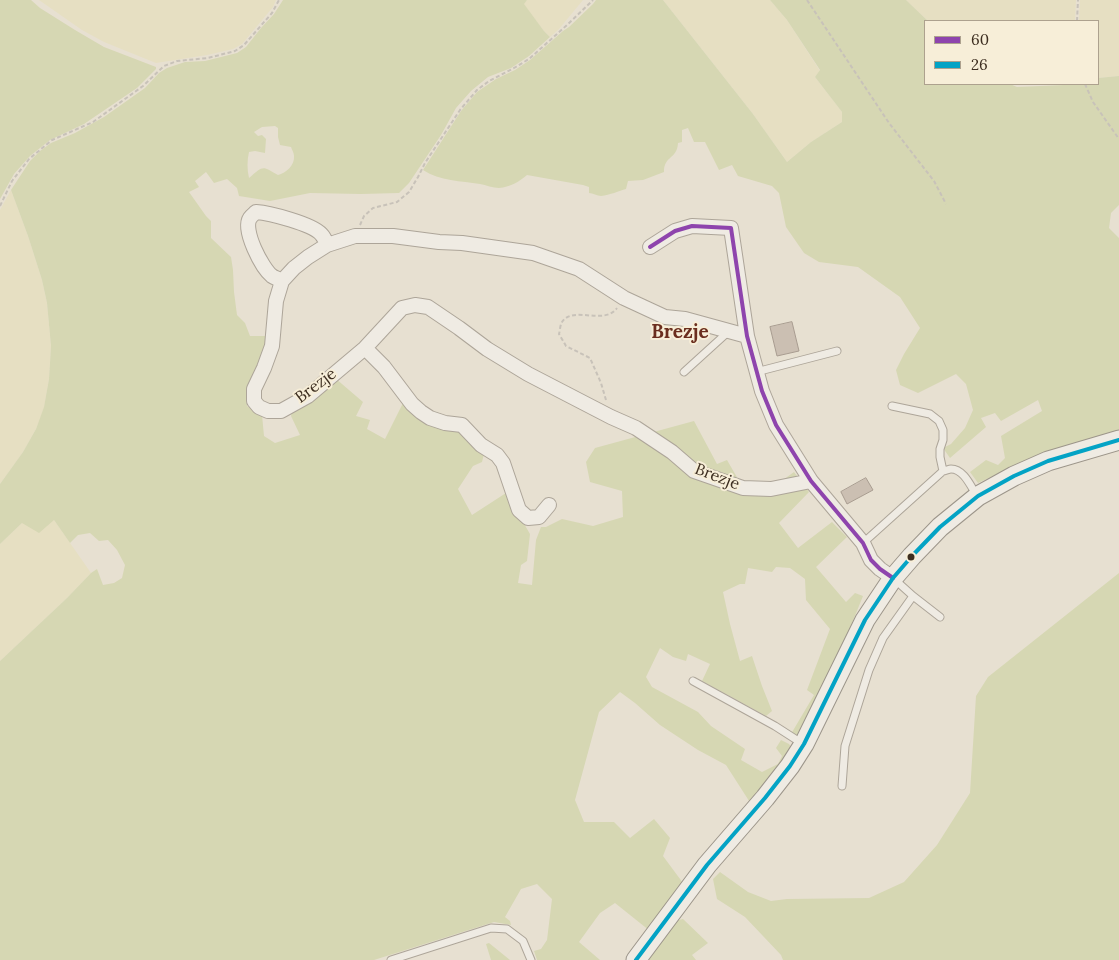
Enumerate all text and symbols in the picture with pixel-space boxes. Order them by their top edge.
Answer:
legend [924,20,1099,85]
text: 60 [971,30,989,49]
text: 26 [971,55,988,74]
district label: Brezje [651,322,709,344]
street label: Brezje [292,364,340,408]
street label: Brezje [692,460,742,494]
unlabelled marker [906,552,916,562]

